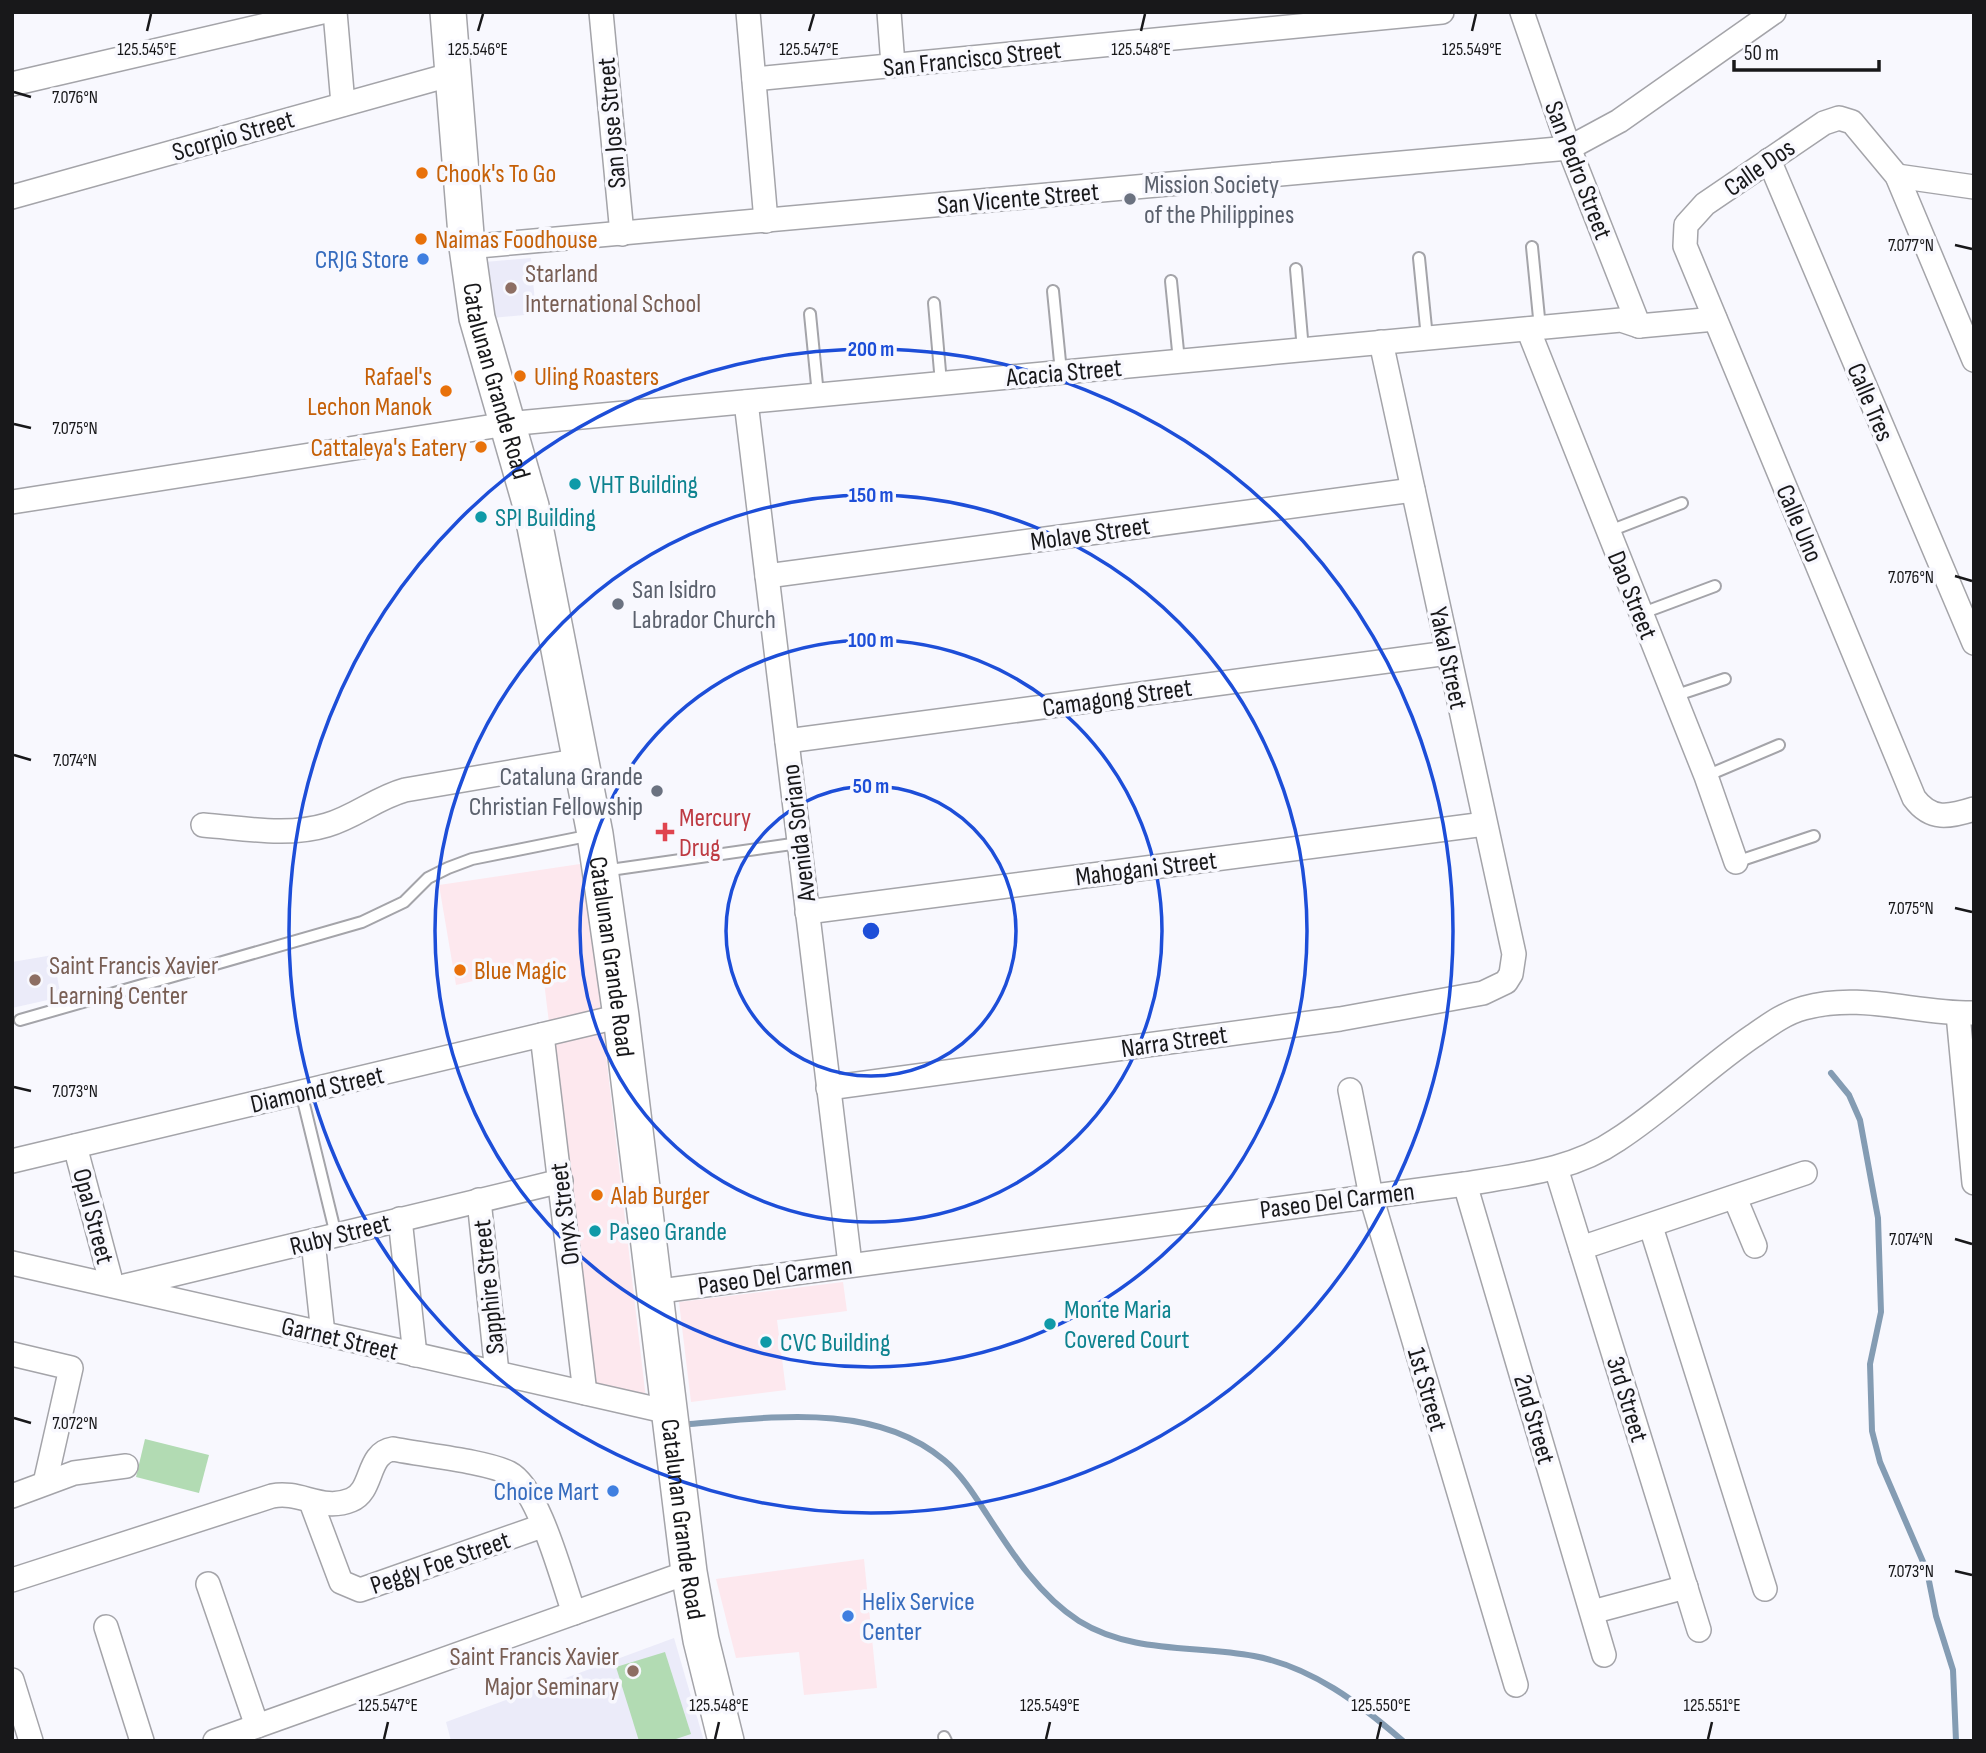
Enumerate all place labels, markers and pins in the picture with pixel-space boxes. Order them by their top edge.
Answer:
place label: Chook's To Go [436,159,556,190]
marker: Chook's To Go [414,165,430,181]
place label: Mission Society of the Philippines [1144,170,1294,231]
marker: Mission Society of the Philippines [1122,191,1138,207]
place label: Naimas Foodhouse [435,225,598,256]
marker: Naimas Foodhouse [413,231,429,247]
place label: CRJG Store [315,245,409,276]
marker: CRJG Store [415,251,431,267]
place label: Starland International School [525,259,701,320]
marker: Starland International School [503,280,519,296]
place label: Rafael's Lechon Manok [307,362,432,423]
place label: Uling Roasters [534,362,659,393]
marker: Uling Roasters [512,368,528,384]
marker: Rafael's Lechon Manok [438,383,454,399]
place label: Cattaleya's Eatery [311,433,467,464]
marker: Cattaleya's Eatery [473,439,489,455]
place label: VHT Building [589,470,698,501]
marker: VHT Building [567,476,583,492]
place label: SPI Building [495,503,596,534]
marker: SPI Building [473,509,489,525]
place label: San Isidro Labrador Church [632,575,776,636]
marker: San Isidro Labrador Church [610,596,626,612]
place label: Cataluna Grande Christian Fellowship [469,762,643,823]
marker: Cataluna Grande Christian Fellowship [649,783,665,799]
place label: Mercury Drug [679,803,751,864]
marker: Mercury Drug [657,824,673,840]
centre of rings [859,919,883,943]
place label: Saint Francis Xavier Learning Center [49,951,219,1012]
place label: Blue Magic [474,956,567,987]
marker: Blue Magic [452,962,468,978]
marker: Saint Francis Xavier Learning Center [27,972,43,988]
place label: Alab Burger [610,1181,710,1212]
marker: Alab Burger [589,1187,605,1203]
place label: Paseo Grande [609,1217,727,1248]
marker: Paseo Grande [587,1223,603,1239]
place label: Monte Maria Covered Court [1064,1295,1190,1356]
marker: Monte Maria Covered Court [1042,1316,1058,1332]
place label: CVC Building [780,1328,890,1359]
marker: CVC Building [758,1334,774,1350]
place label: Choice Mart [494,1477,599,1508]
marker: Choice Mart [605,1483,621,1499]
place label: Helix Service Center [862,1587,975,1648]
marker: Helix Service Center [840,1608,856,1624]
place label: Saint Francis Xavier Major Seminary [450,1642,620,1703]
marker: Saint Francis Xavier Major Seminary [625,1663,641,1679]

